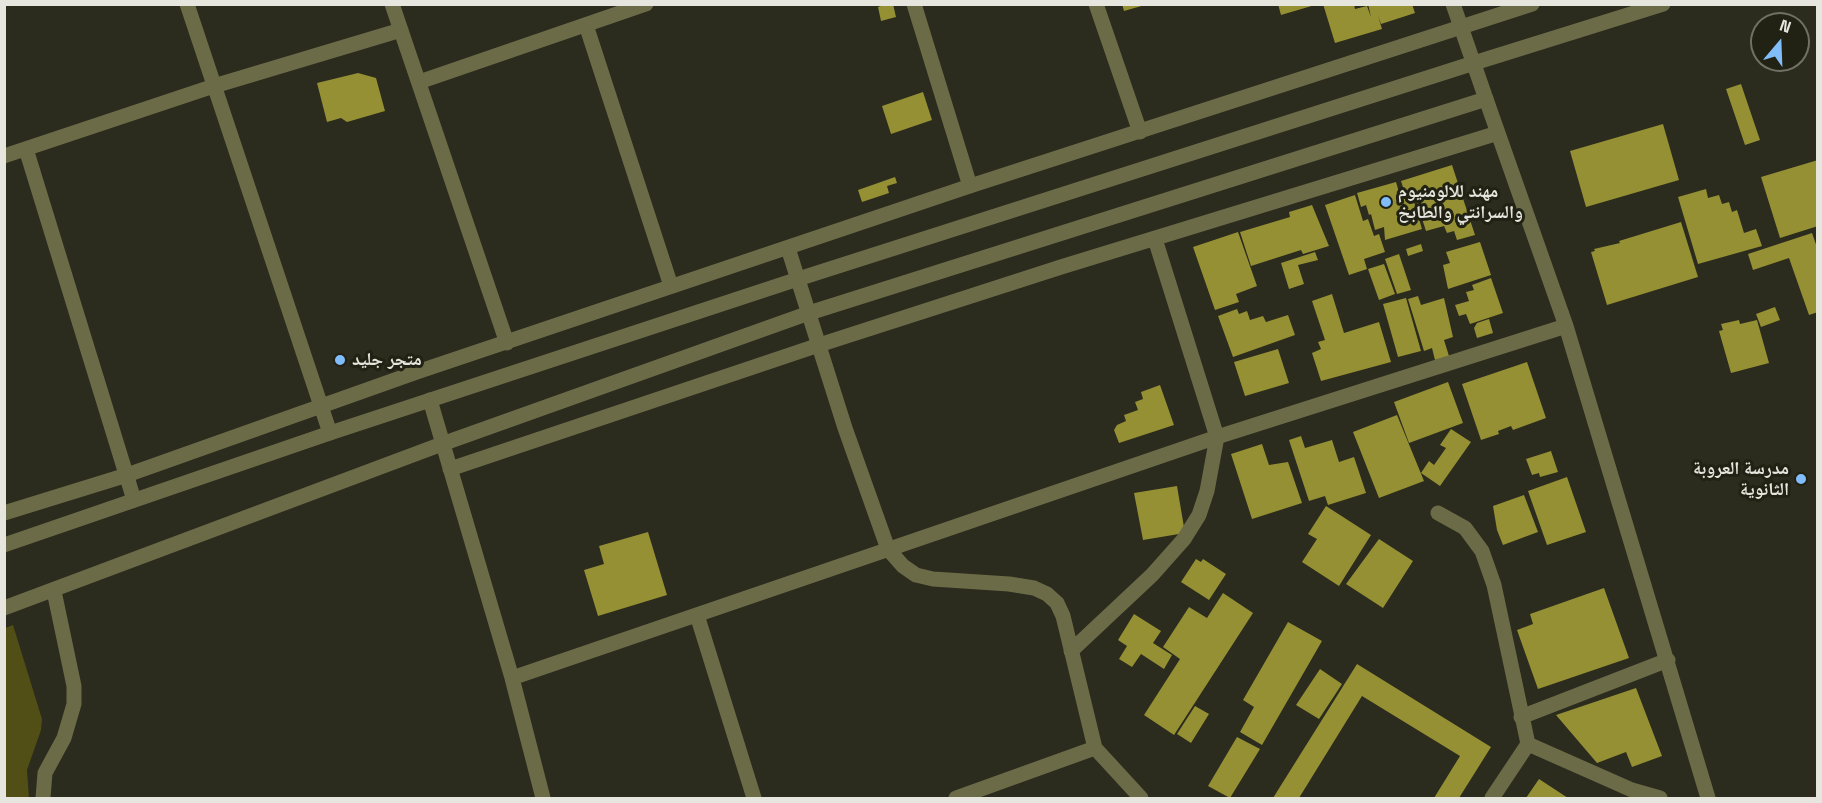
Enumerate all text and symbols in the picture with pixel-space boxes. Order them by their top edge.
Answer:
north arrow [1750,12,1810,72]
text: N [1777,15,1794,38]
place label: مهند للالومنيوم والسرانتي والطابخ [1398,181,1523,224]
marker: مهند للالومنيوم والسرانتي والطابخ [1379,195,1393,209]
place label: متجر جليد [352,349,422,371]
marker: متجر جليد [333,353,347,367]
place label: مدرسة العروبة الثانوية [1693,458,1789,500]
marker: مدرسة العروبة الثانوية [1794,472,1808,486]

